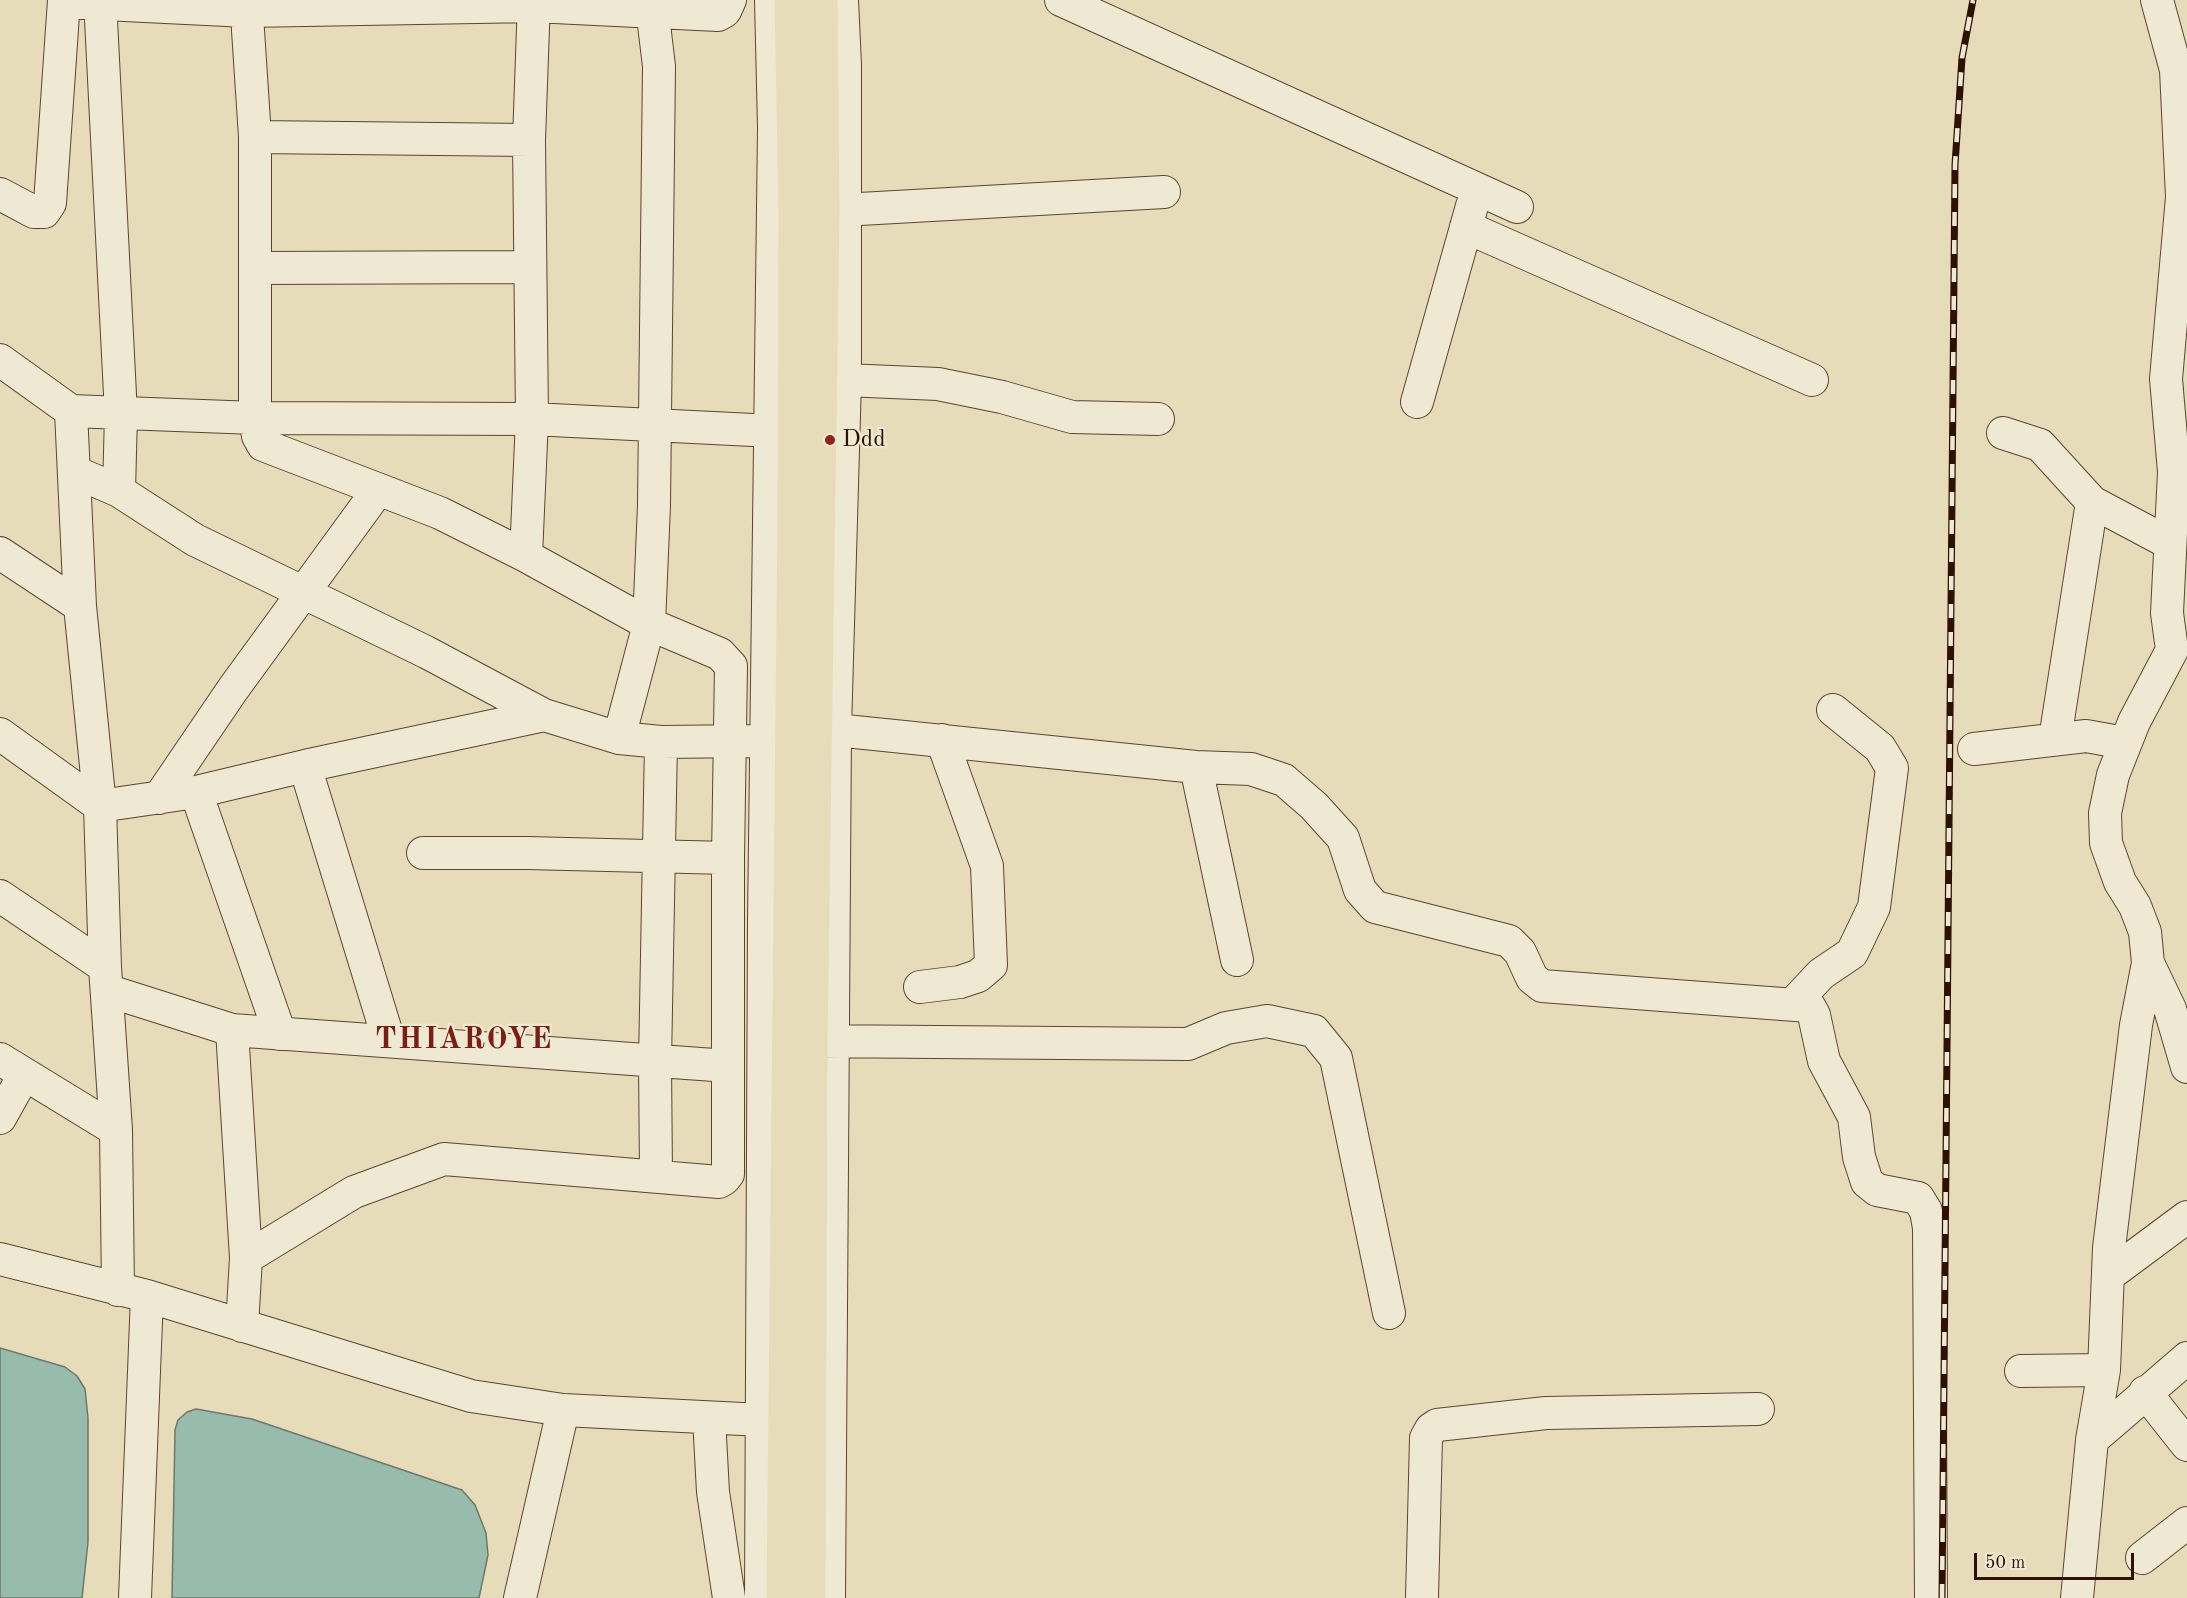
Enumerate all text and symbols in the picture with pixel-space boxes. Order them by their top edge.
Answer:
place label: Ddd [842,426,886,454]
marker: Ddd [823,433,837,447]
district label: THIAROYE [375,1022,553,1058]
scale bar [1977,1541,2138,1579]
text: 50 m [1985,1554,2025,1572]

